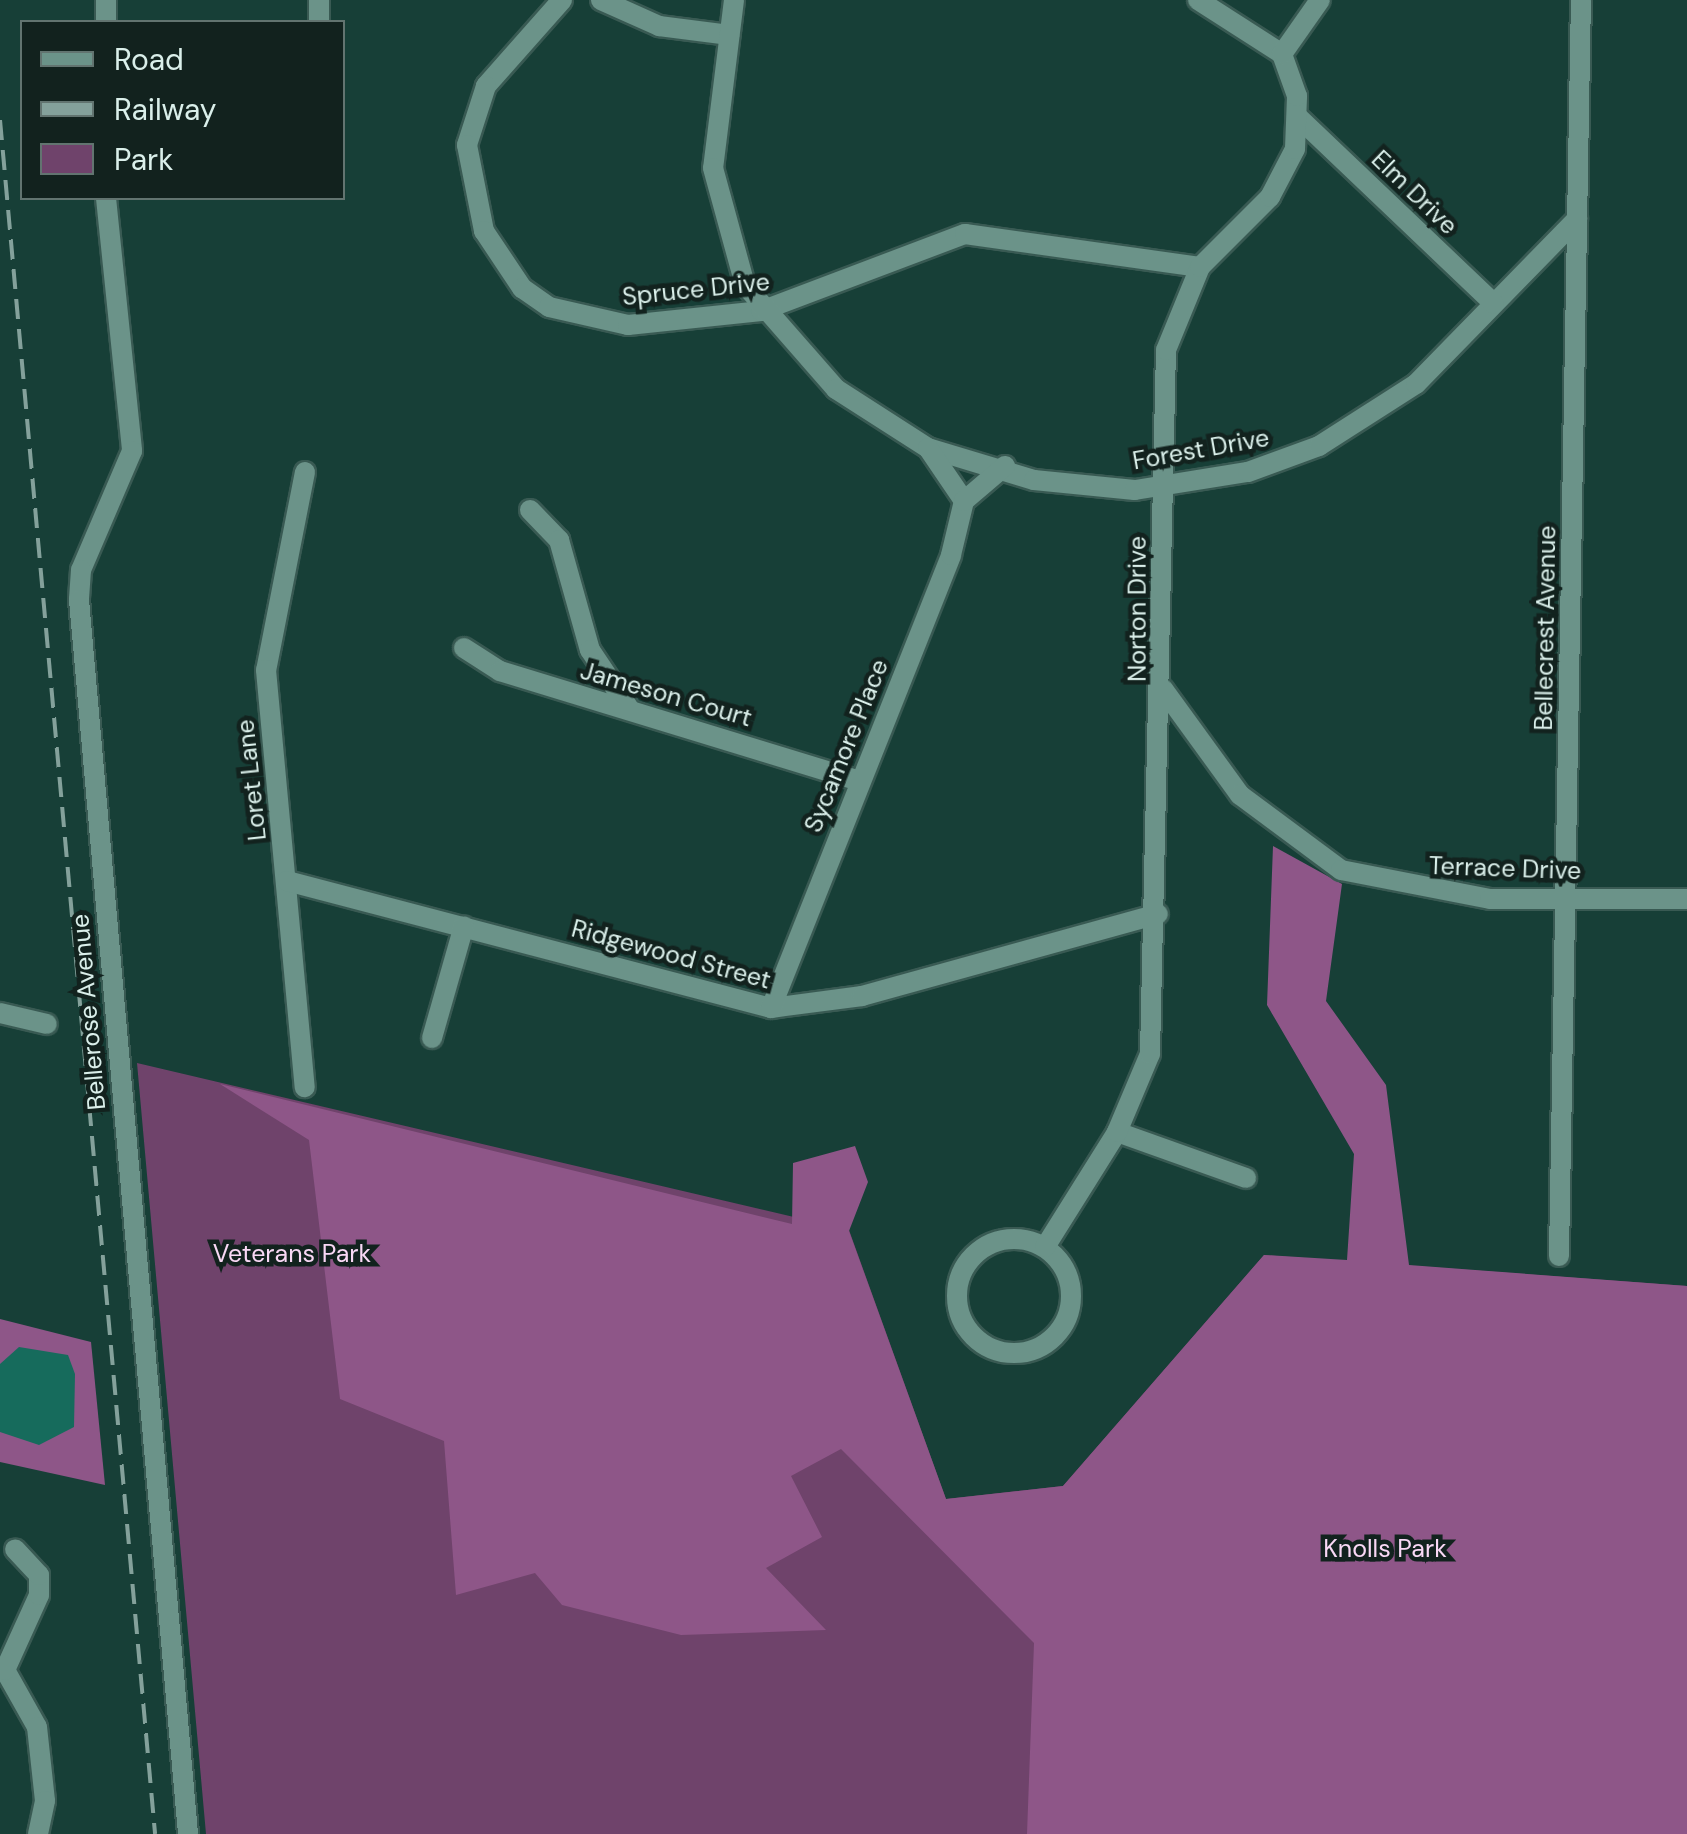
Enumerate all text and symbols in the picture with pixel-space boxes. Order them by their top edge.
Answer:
legend [20,20,345,200]
text: Road [114,40,184,79]
text: Railway [114,90,217,129]
text: Park [114,140,173,179]
street label: Elm Drive [1365,145,1463,241]
street label: Spruce Drive [621,267,771,313]
street label: Forest Drive [1130,423,1272,477]
street label: Bellecrest Avenue [1529,525,1563,731]
street label: Norton Drive [1123,536,1153,682]
street label: Sycamore Place [799,655,895,837]
street label: Jameson Court [577,656,755,734]
street label: Loret Lane [231,718,273,842]
street label: Terrace Drive [1428,851,1582,887]
street label: Bellerose Avenue [65,913,113,1111]
street label: Ridgewood Street [568,914,774,996]
park label: Veterans Park [213,1239,371,1269]
park label: Knolls Park [1323,1534,1447,1564]

